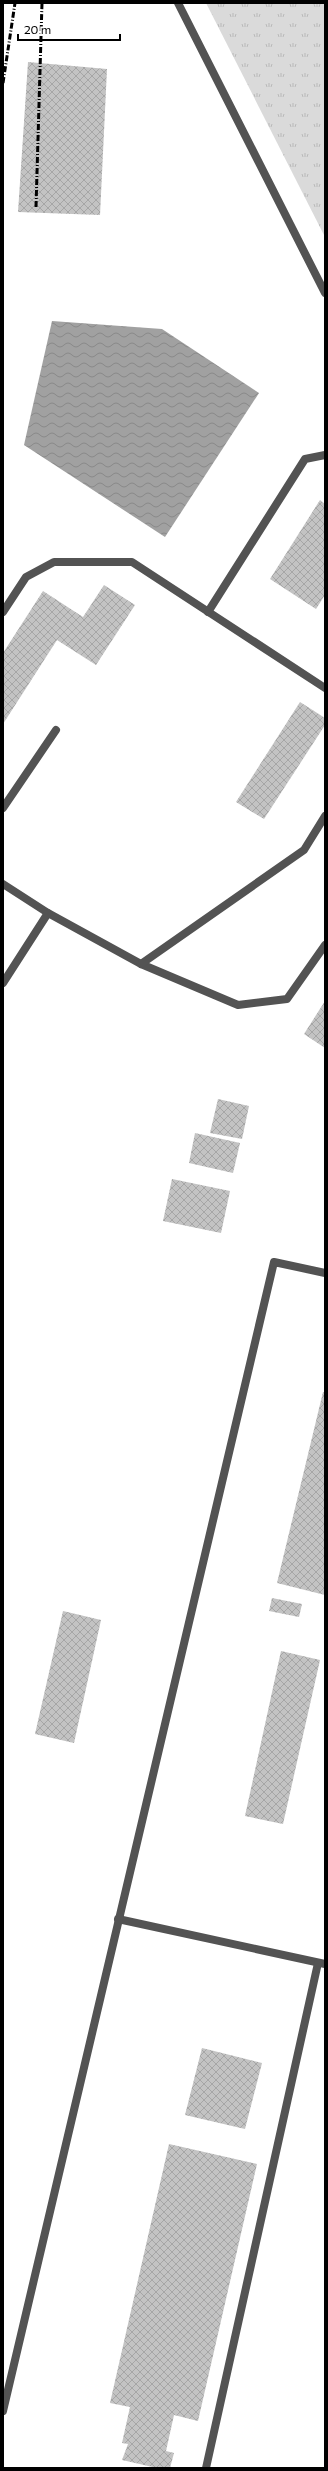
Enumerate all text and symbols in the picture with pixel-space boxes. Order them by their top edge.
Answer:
scale bar [18,16,120,42]
text: 20 m [24,22,51,36]

